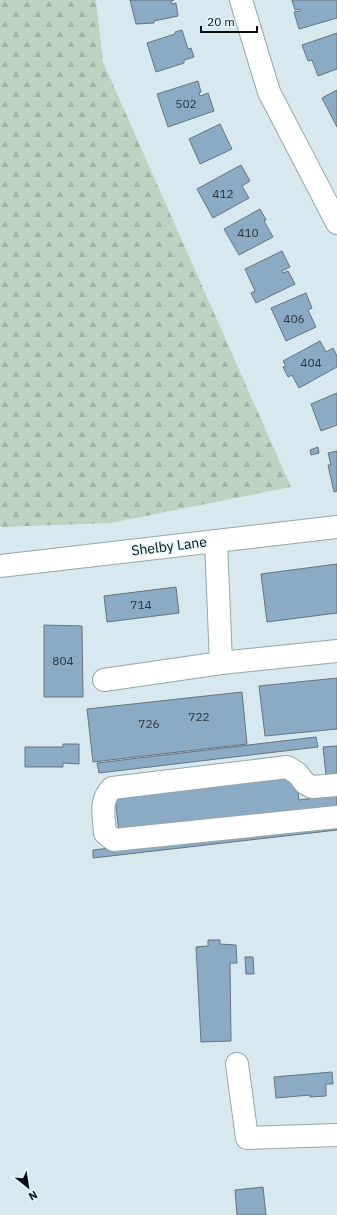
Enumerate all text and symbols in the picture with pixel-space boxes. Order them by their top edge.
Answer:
scale bar [201,8,257,34]
text: 20 m [207,14,235,29]
house number: 502 [175,96,197,111]
house number: 412 [212,186,234,201]
house number: 410 [237,225,259,240]
house number: 406 [283,311,305,326]
house number: 404 [300,355,322,370]
street label: Shelby Lane [130,532,208,560]
house number: 714 [130,597,152,612]
house number: 804 [52,653,74,668]
house number: 722 [188,709,210,724]
house number: 726 [138,716,160,731]
north arrow [8,1167,48,1207]
text: N [26,1188,40,1204]

